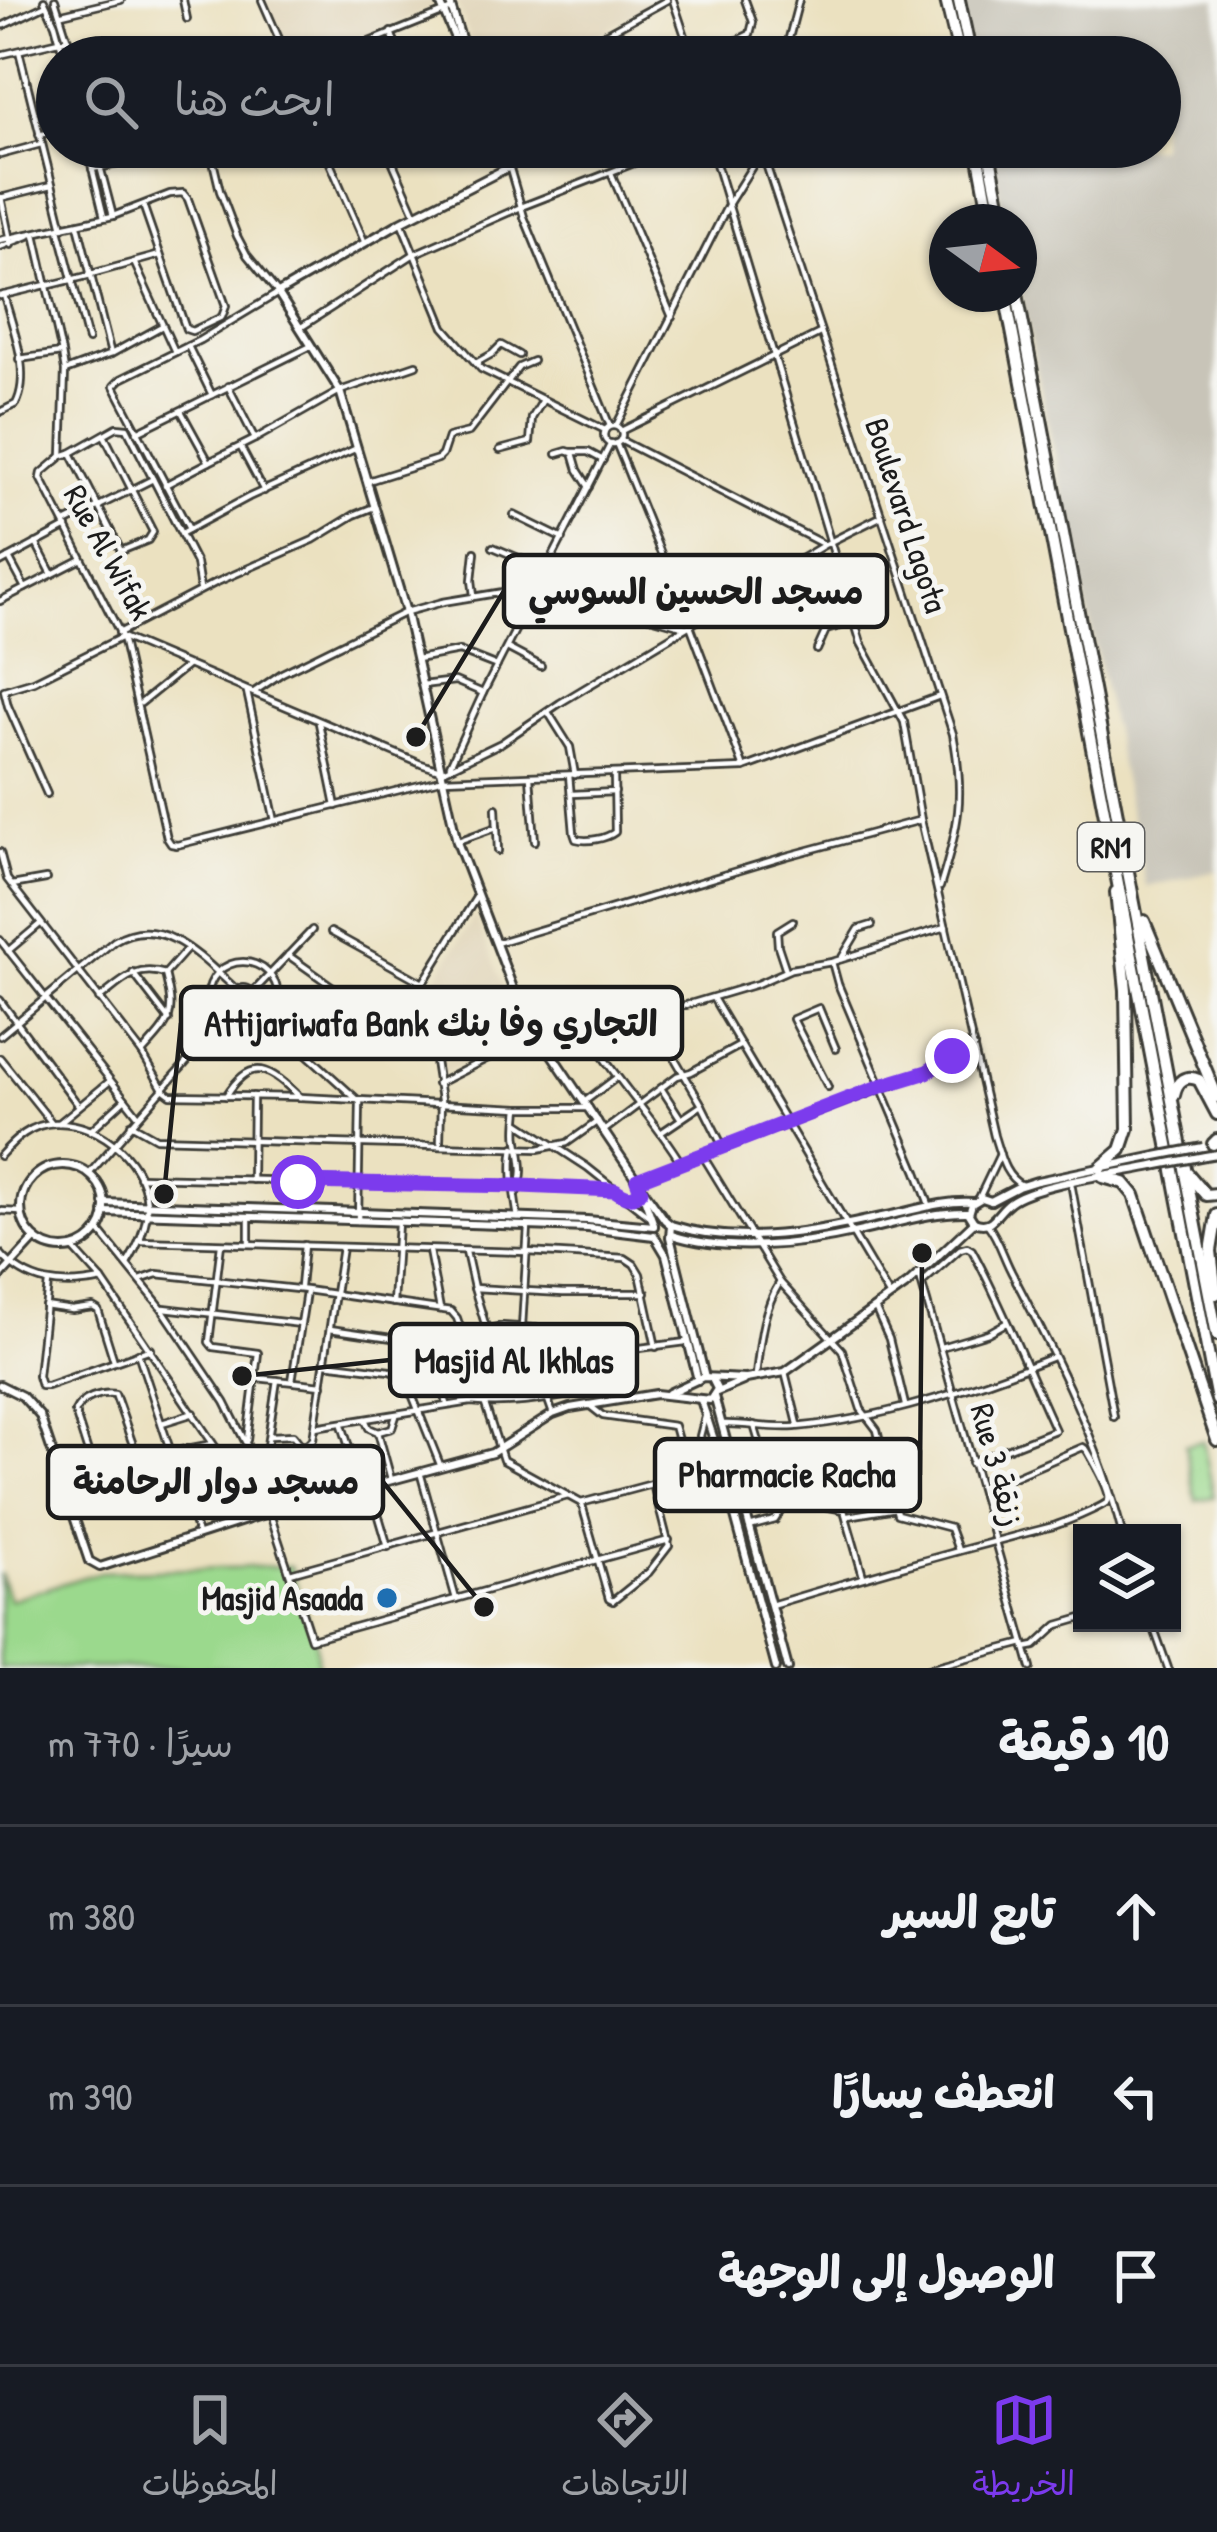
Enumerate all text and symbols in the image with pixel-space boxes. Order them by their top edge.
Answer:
search box [36,36,1181,168]
text: ابحث هنا [174,68,335,129]
icon: search [78,69,144,135]
north arrow [929,204,1037,312]
street label: Boulevard Lagota [854,412,959,618]
street label: Rue Al Wifak [54,477,164,627]
callout: مسجد الحسين السوسي [504,555,887,627]
text: مسجد الحسين السوسي [528,566,864,624]
road number: RN1 [1078,823,1144,871]
callout: Attijariwafa Bank التجاري وفا بنك [181,987,682,1059]
text: Attijariwafa Bank التجاري وفا بنك [204,998,658,1050]
route end [925,1029,979,1083]
route start [271,1155,325,1209]
callout: Masjid Al Ikhlas [390,1324,637,1396]
text: Masjid Al Ikhlas [414,1335,614,1384]
street label: Rue 3 زنقة [961,1399,1035,1531]
callout: Pharmacie Racha [655,1439,920,1511]
callout: مسجد دوار الرحامنة [48,1446,383,1518]
text: Pharmacie Racha [678,1449,896,1498]
text: مسجد دوار الرحامنة [73,1456,359,1505]
map controls [1073,1524,1181,1632]
button: layers [1073,1524,1181,1632]
place label: Masjid Asaada [202,1576,363,1620]
marker: Masjid Asaada [374,1585,400,1611]
text: 10 دقيقة [998,1707,1169,1776]
text: سيرًا · 770 m [48,1716,233,1769]
text: تابع السير [884,1881,1055,1942]
icon: ahead [1103,1883,1169,1949]
text: 380 m [48,1889,135,1942]
text: انعطف يسارًا [832,2061,1055,2122]
icon: left [1103,2063,1169,2129]
text: 390 m [48,2069,133,2122]
text: الوصول إلى الوجهة [718,2241,1055,2302]
icon: arrive [1103,2243,1169,2309]
tab: المحفوظات [142,2387,278,2513]
tab: الاتجاهات [561,2387,689,2513]
tab: الخريطة [972,2387,1075,2513]

